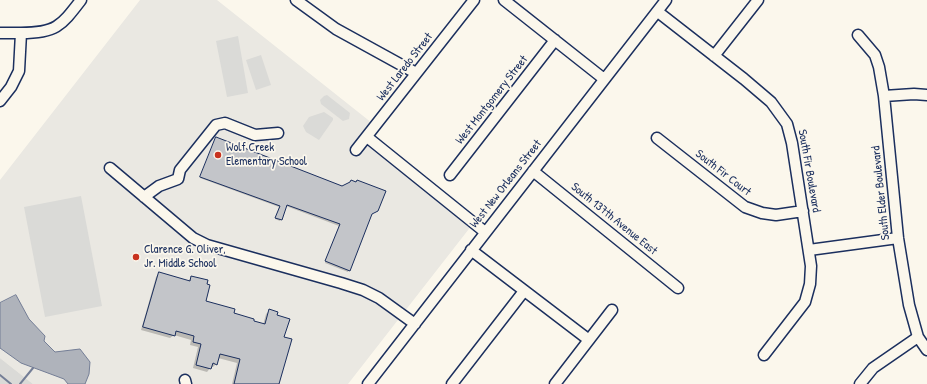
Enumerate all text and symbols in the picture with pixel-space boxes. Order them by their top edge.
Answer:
street label: West Laredo Street [374,30,436,104]
street label: West Montgomery Street [453,53,531,147]
street label: South Fir Boulevard [795,128,823,214]
street label: West New Orleans Street [467,137,545,231]
place label: Wolf Creek Elementary School [226,141,307,169]
street label: South Elder Boulevard [869,145,893,241]
street label: South Fir Court [692,147,754,199]
marker: Wolf Creek Elementary School [213,150,223,160]
street label: South 137th Avenue East [568,180,660,258]
place label: Clarence G. Oliver, Jr. Middle School [144,243,226,271]
marker: Clarence G. Oliver, Jr. Middle School [131,252,141,262]

